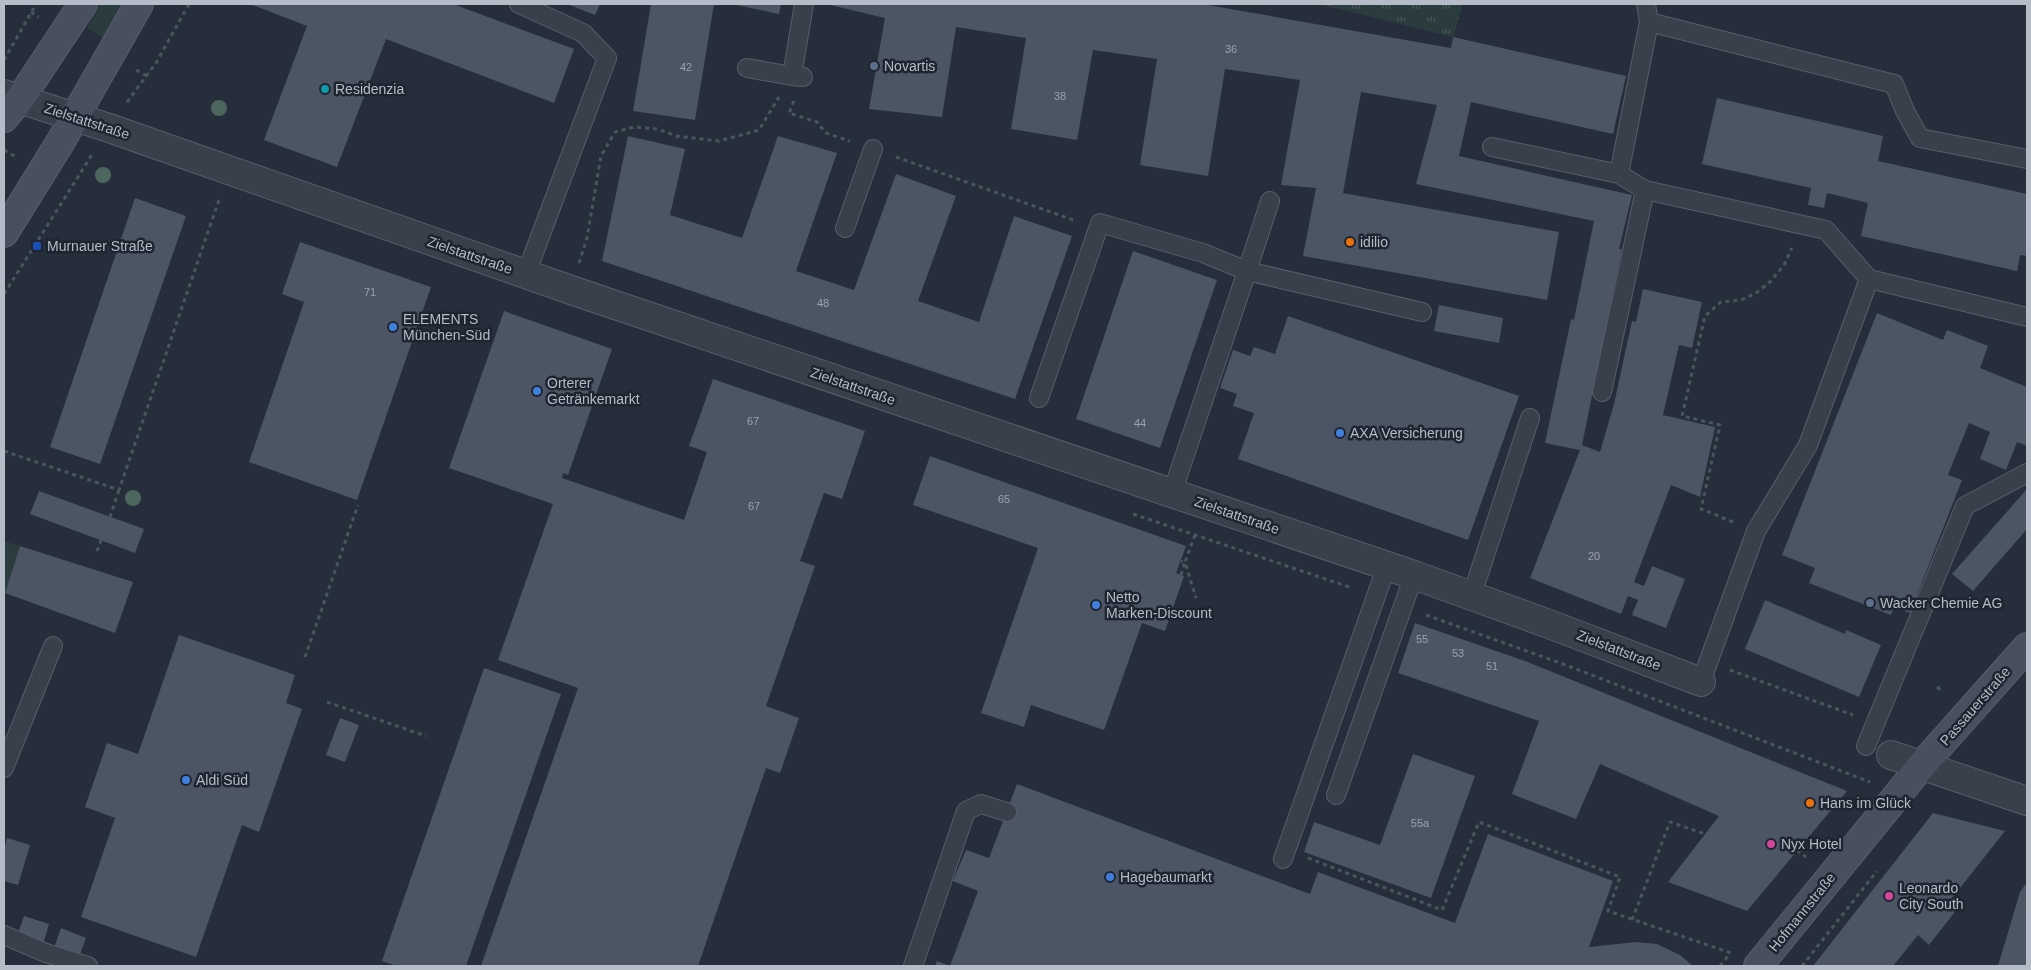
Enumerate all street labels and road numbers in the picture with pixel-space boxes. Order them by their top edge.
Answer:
street label: Zielstattstraße [42,100,132,142]
street label: Zielstattstraße [425,233,515,277]
street label: Zielstattstraße [808,364,898,408]
street label: Zielstattstraße [1192,493,1282,537]
street label: Zielstattstraße [1575,627,1663,673]
street label: Passauerstraße [1937,663,2014,749]
street label: Hofmannstraße [1765,869,1839,955]

